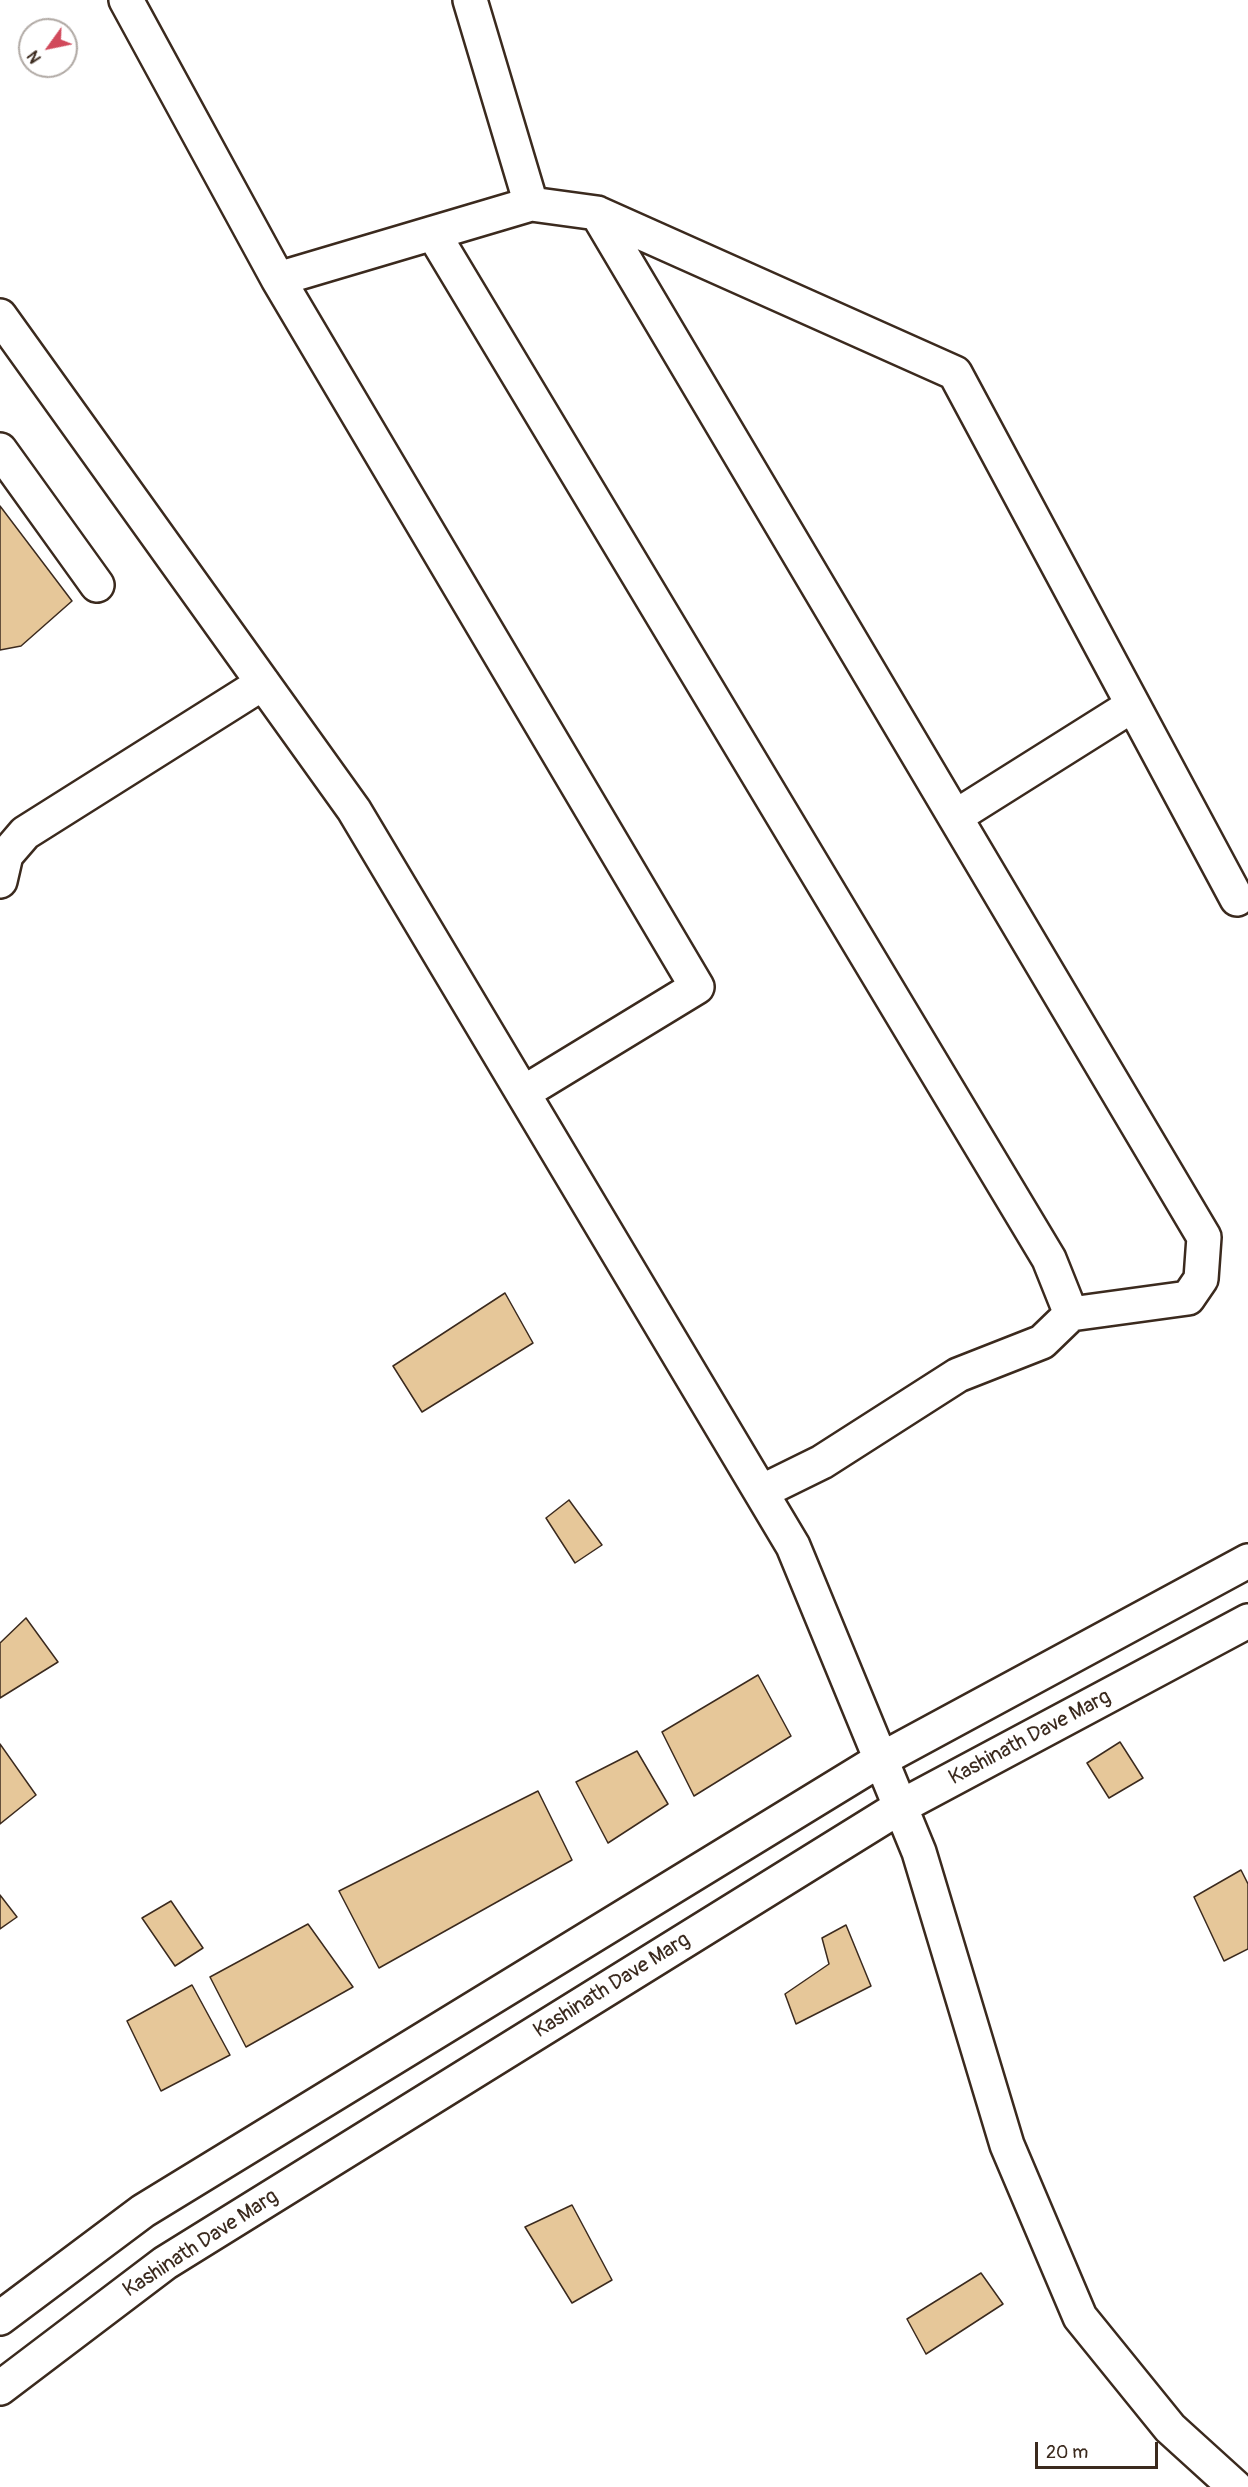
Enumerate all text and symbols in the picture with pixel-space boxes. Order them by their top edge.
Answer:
north arrow [18,18,78,78]
text: N [23,47,46,67]
street label: Kashinath Dave Marg [945,1685,1115,1791]
street label: Kashinath Dave Marg [529,1928,695,2044]
street label: Kashinath Dave Marg [119,2185,283,2303]
scale bar [1038,2430,1161,2468]
text: 20 m [1046,2441,1088,2464]

